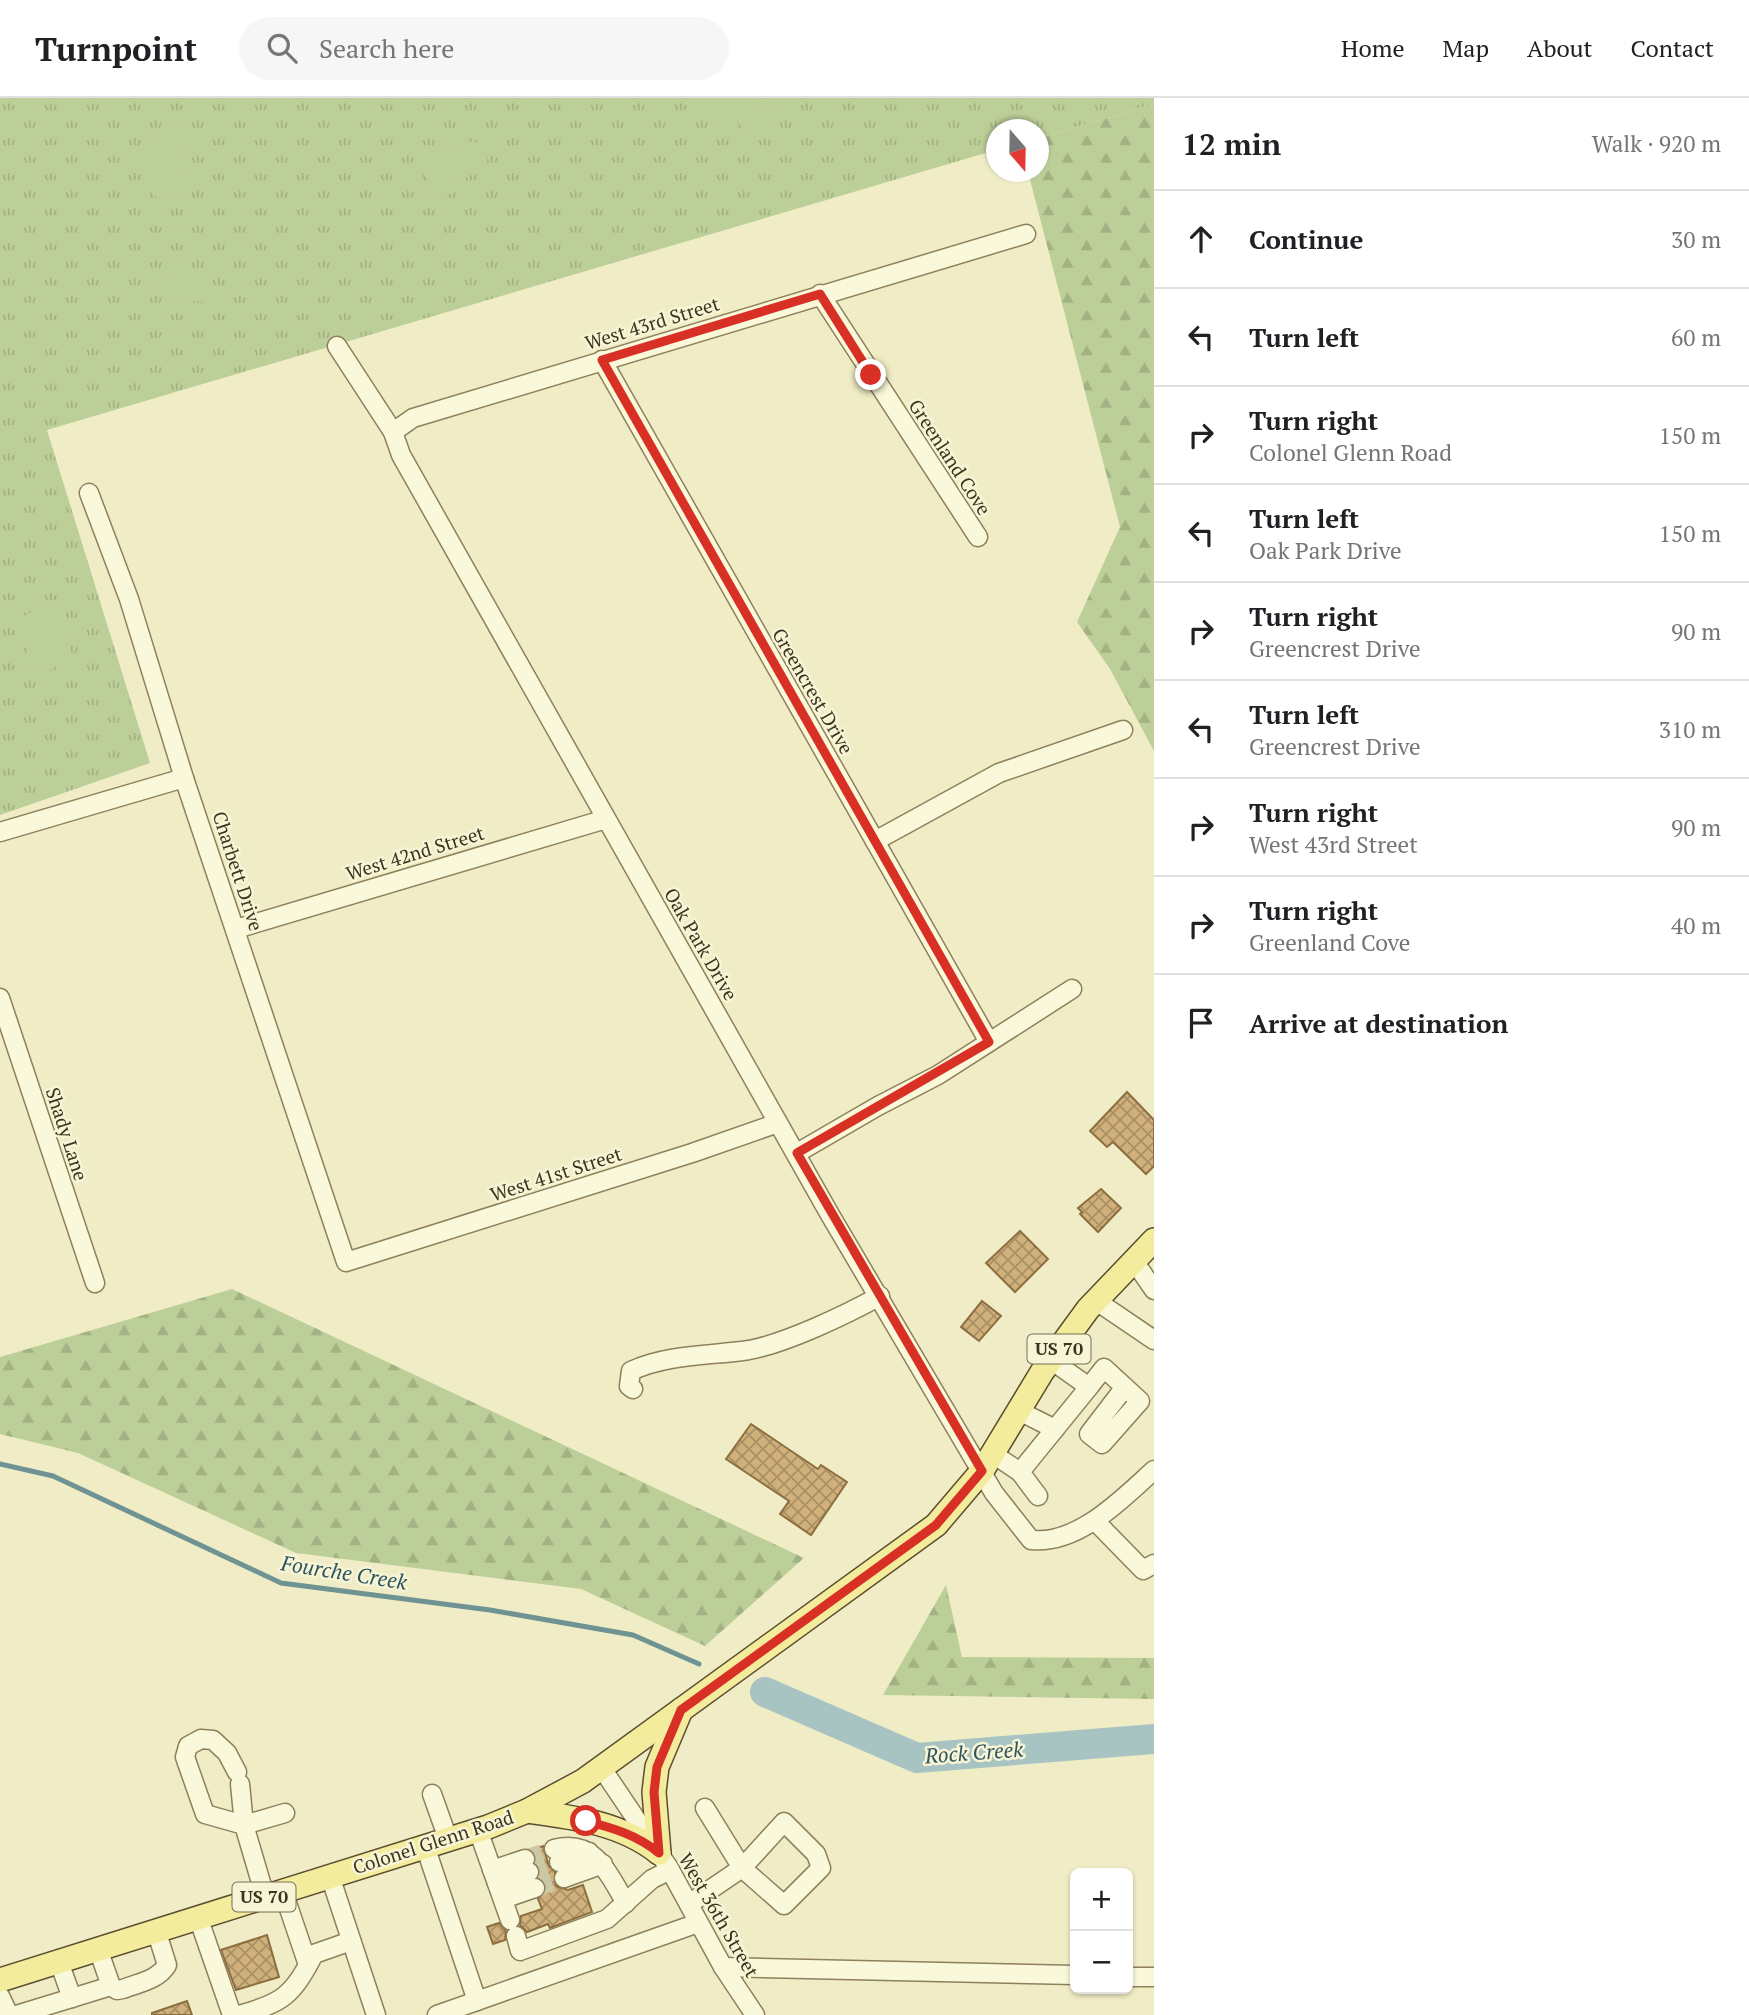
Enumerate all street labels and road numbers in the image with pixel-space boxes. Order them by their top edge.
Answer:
street label: West 43rd Street [582,290,722,355]
street label: Greenland Cove [904,394,997,519]
street label: Greencrest Drive [767,623,860,758]
street label: Charbett Drive [207,808,270,934]
street label: West 42nd Street [343,820,487,885]
street label: Oak Park Drive [659,883,744,1005]
street label: Shady Lane [41,1084,94,1184]
street label: West 41st Street [487,1140,625,1207]
road number: US 70 [1028,1334,1090,1364]
street label: Colonel Glenn Road [349,1804,517,1879]
street label: West 36th Street [674,1848,765,1982]
road number: US 70 [232,1882,296,1912]

